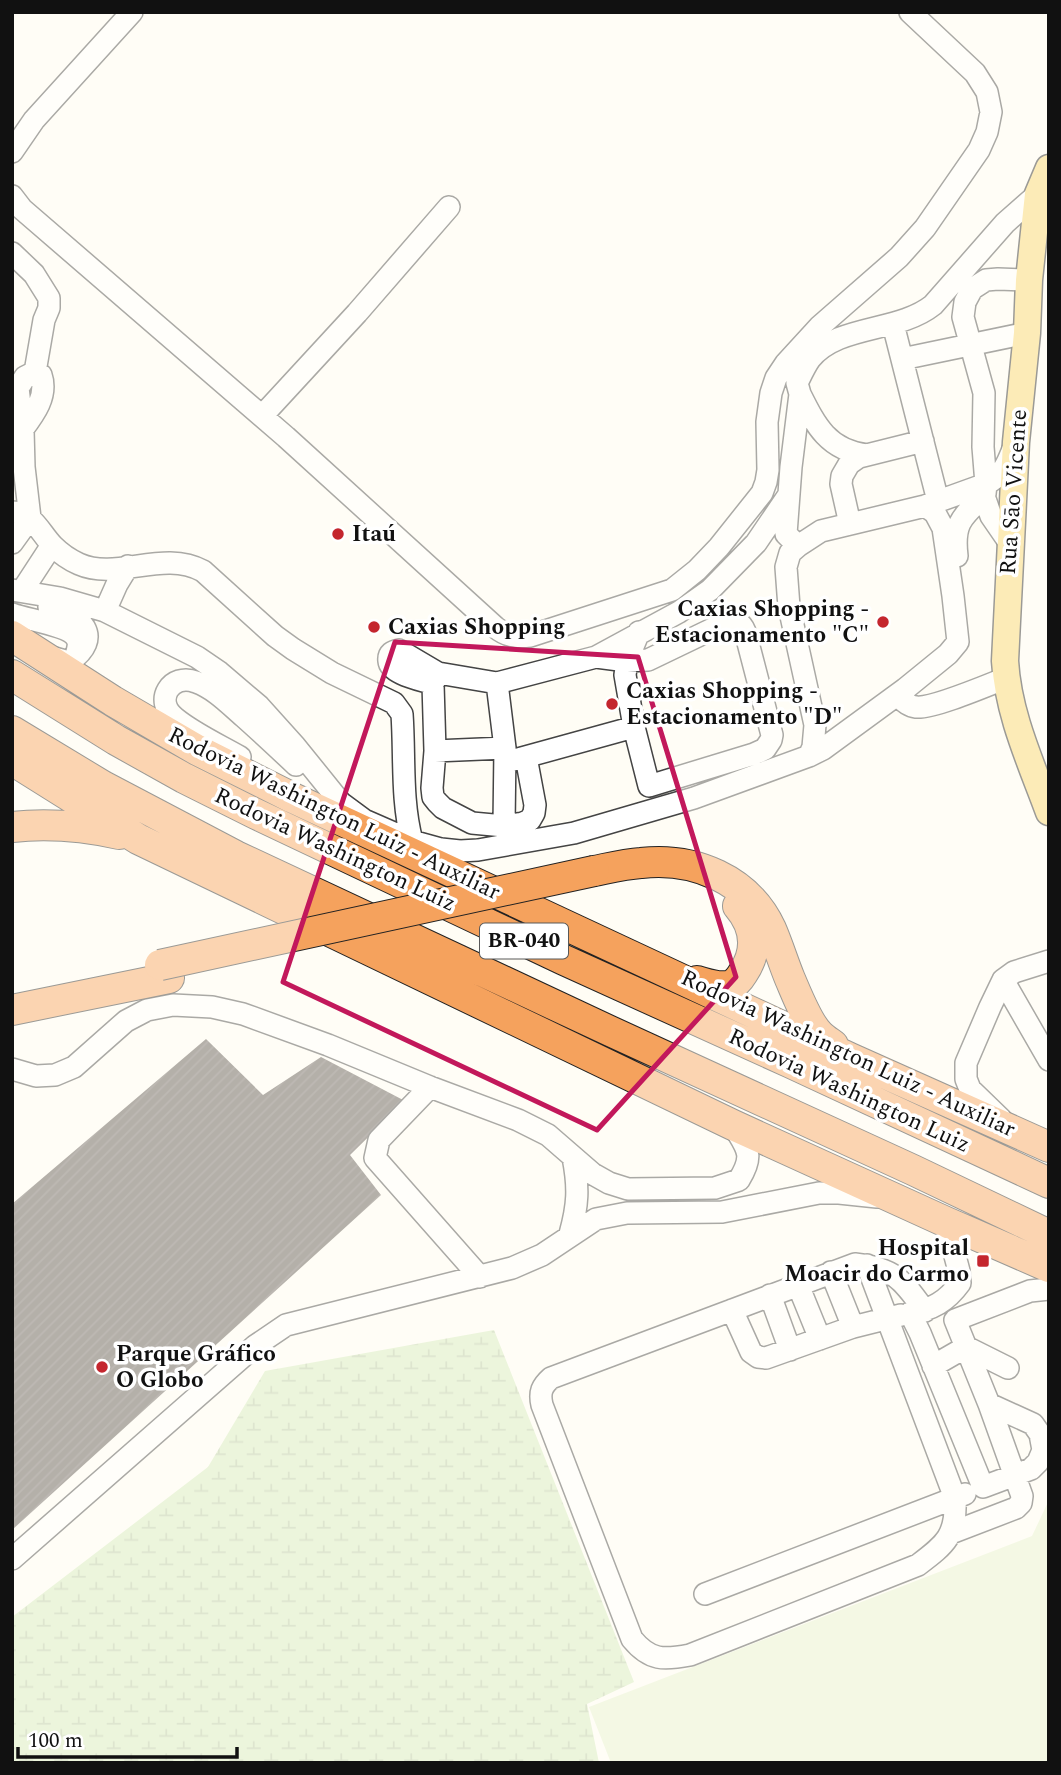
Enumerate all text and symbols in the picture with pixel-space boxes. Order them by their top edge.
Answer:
street label: Rua Sāo Vicente [991,408,1037,576]
place label: Itaú [352,517,396,552]
marker: Itaú [330,526,346,542]
place label: Caxias Shopping - Estacionamento "C" [655,592,869,653]
place label: Caxias Shopping [388,610,565,645]
marker: Caxias Shopping - Estacionamento "C" [875,614,891,630]
marker: Caxias Shopping [366,619,382,635]
place label: Caxias Shopping - Estacionamento "D" [626,674,842,735]
marker: Caxias Shopping - Estacionamento "D" [604,696,620,712]
street label: Rodovia Washington Luiz - Auxiliar [163,721,505,907]
street label: Rodovia Washington Luiz [210,782,460,918]
road number: BR-040 [480,923,568,958]
street label: Rodovia Washington Luiz - Auxiliar [676,964,1020,1144]
street label: Rodovia Washington Luiz [724,1023,974,1159]
place label: Hospital Moacir do Carmo [784,1231,969,1292]
marker: Hospital Moacir do Carmo [975,1253,991,1269]
place label: Parque Gráfico O Globo [116,1337,276,1398]
marker: Parque Gráfico O Globo [94,1359,110,1375]
scale bar [18,1716,236,1760]
text: 100 m [28,1725,83,1757]

